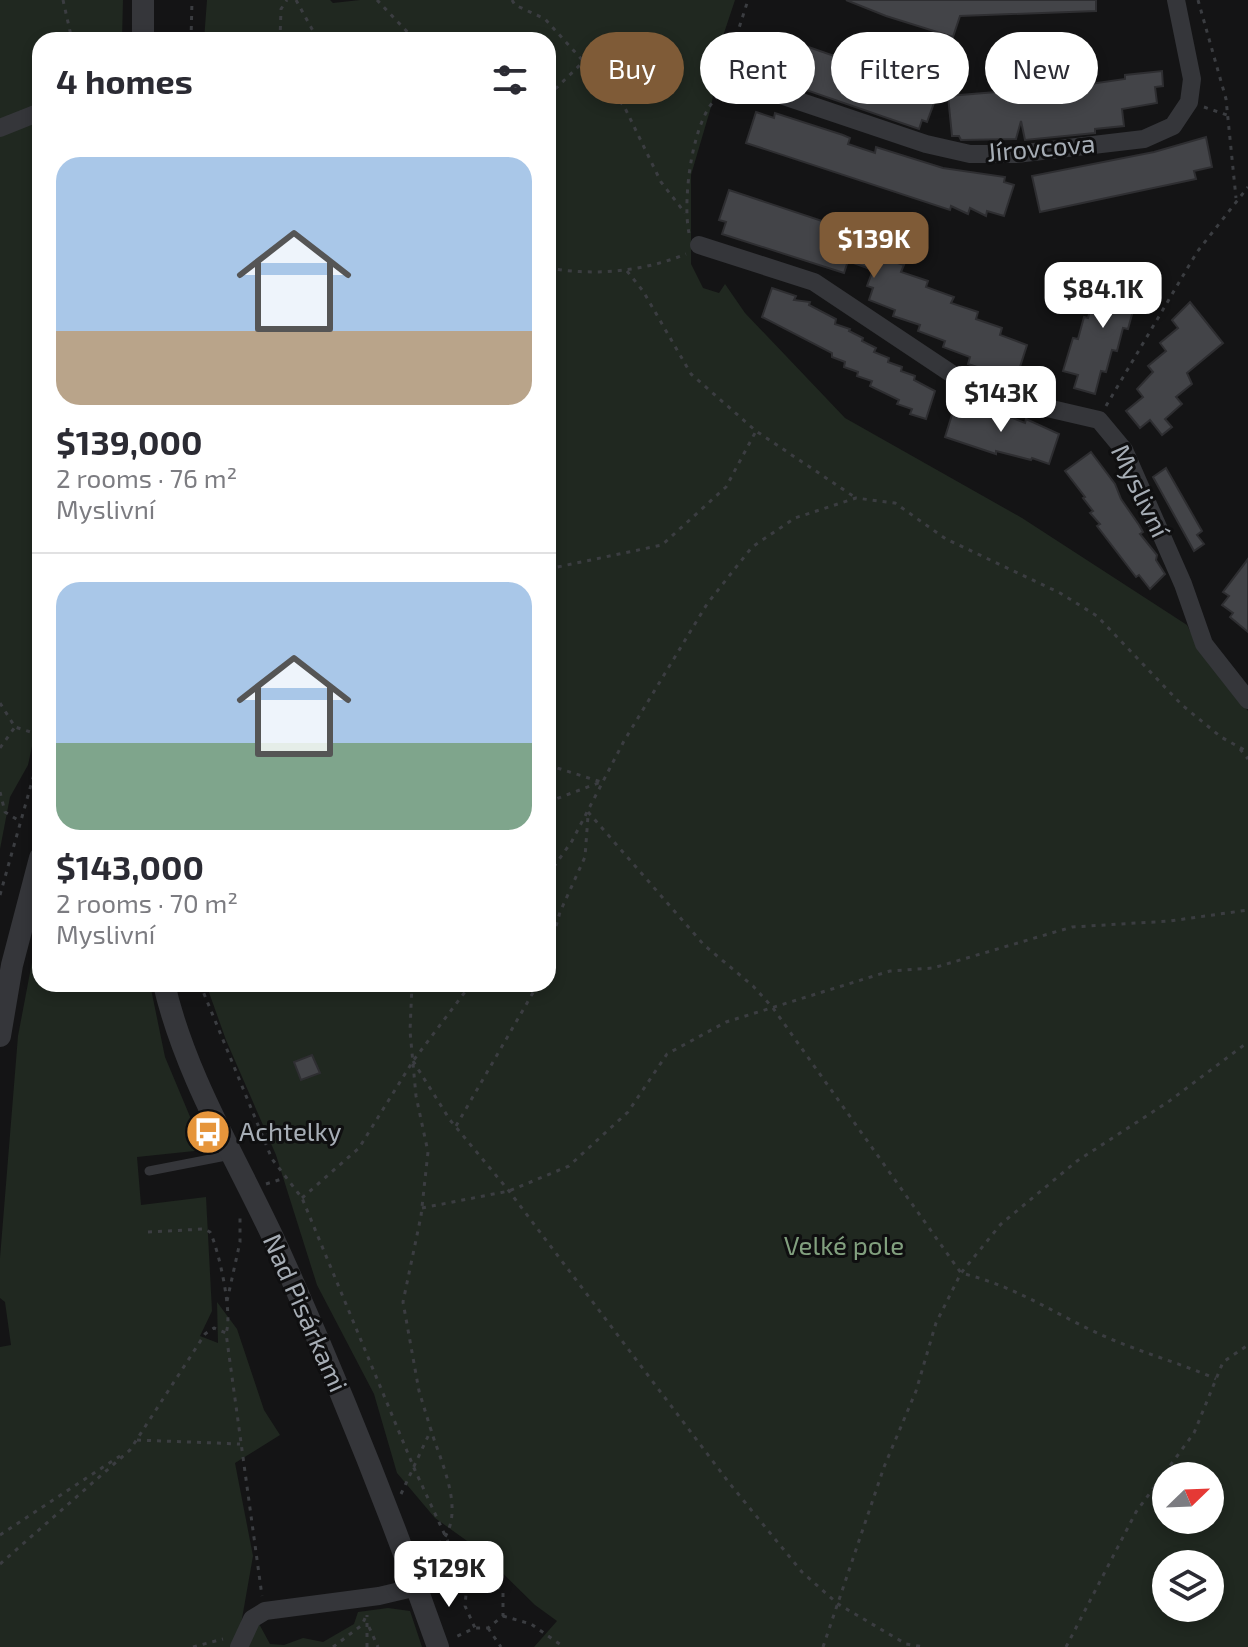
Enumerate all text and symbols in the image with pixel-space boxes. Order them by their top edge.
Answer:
chip: Buy [580,32,684,104]
chip: Rent [700,32,815,104]
chip: Filters [831,32,969,104]
chip: New [985,32,1098,104]
icon: filters [488,58,532,102]
text: 4 homes [56,60,193,101]
street label: Jírovcova [985,126,1096,167]
icon: home [222,209,366,353]
pin: $139K [818,212,930,280]
text: $139K [838,222,910,253]
pin: $84.1K [1038,262,1168,330]
text: $84.1K [1063,272,1143,303]
pin: $143K [945,366,1057,434]
text: $143K [964,376,1038,407]
text: $139,000 [56,421,202,462]
street label: Myslivní [1106,439,1178,543]
text: 2 rooms · 76 m² [56,462,237,493]
text: Myslivní [56,493,155,524]
icon: home [222,634,366,778]
text: $143,000 [56,846,204,887]
text: 2 rooms · 70 m² [56,887,238,918]
text: Myslivní [56,918,155,949]
bus stop icon: Achtelky [184,1108,232,1156]
place label: Achtelky [239,1115,342,1146]
street label: Nad Pisárkami [258,1229,355,1396]
park label: Velké pole [784,1229,904,1260]
north arrow [1152,1462,1224,1534]
map controls [1152,1462,1224,1622]
pin: $129K [393,1541,505,1609]
button: layers [1152,1550,1224,1622]
text: $129K [412,1551,486,1582]

